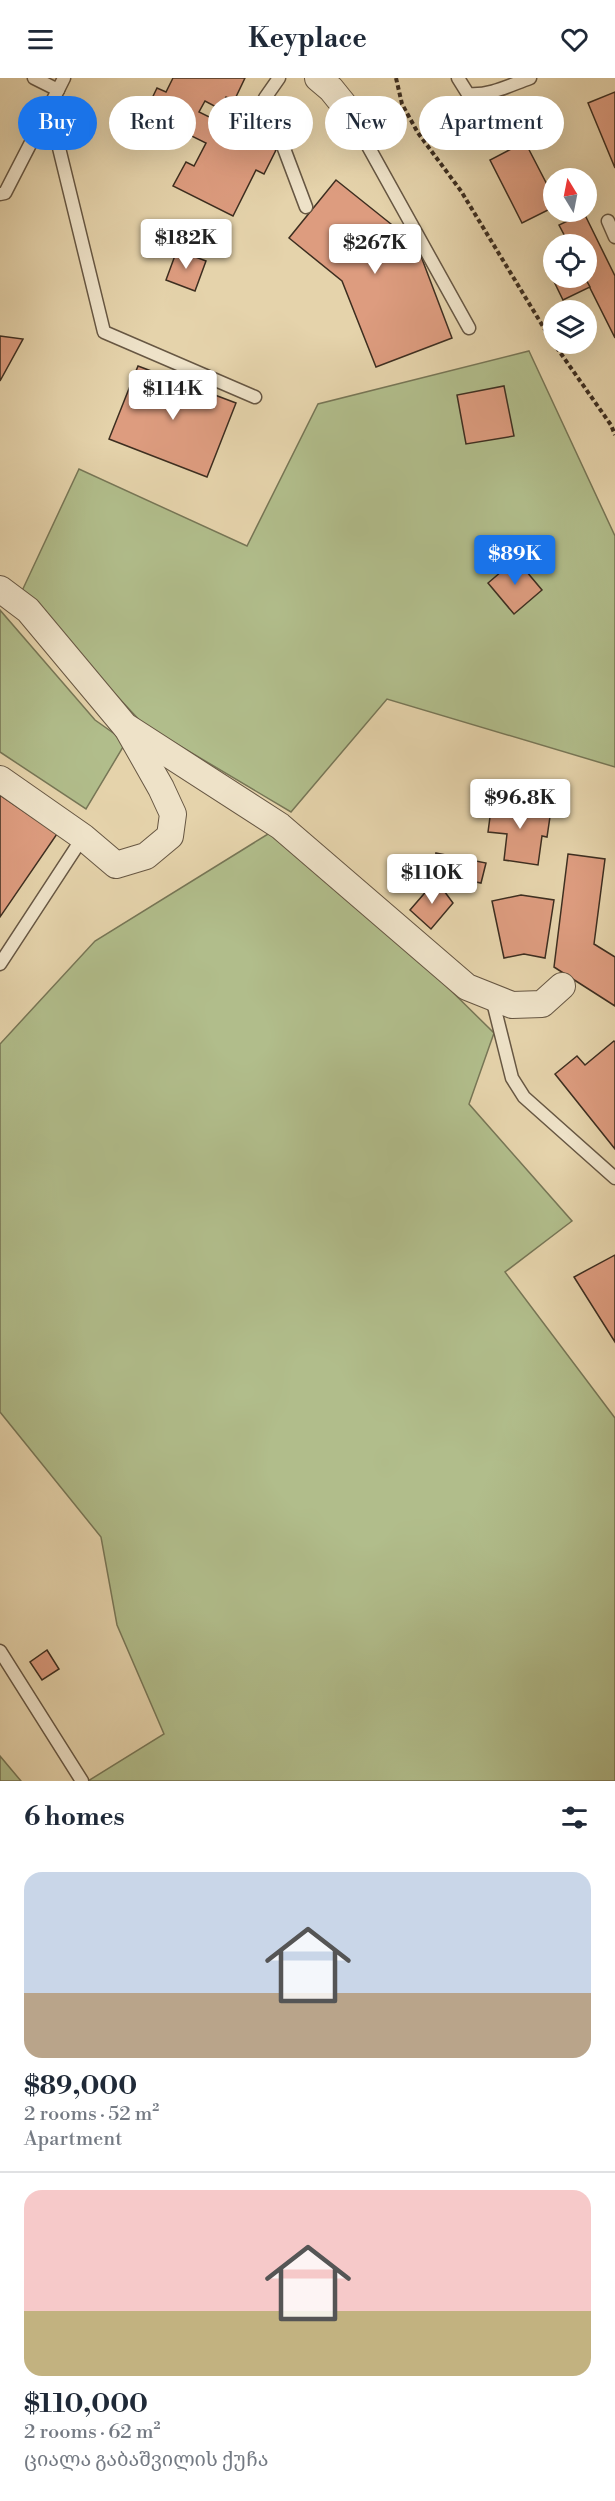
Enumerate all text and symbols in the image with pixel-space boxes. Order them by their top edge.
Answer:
text: Keyplace [248,22,367,56]
icon: menu [24,23,57,56]
icon: heart [558,23,591,56]
chip: Buy [18,96,97,150]
chip: Rent [109,96,196,150]
chip: Filters [208,96,313,150]
chip: New [325,96,407,150]
chip: Apartment [419,96,564,150]
north arrow [543,168,597,222]
map controls [543,168,597,354]
pin: $182K [144,219,228,270]
pin: $267K [333,224,417,275]
text: $182K [155,226,217,251]
text: $267K [343,231,407,256]
button: locate [543,234,597,288]
button: layers [543,300,597,354]
pin: $114K [131,370,215,421]
text: $114K [143,377,203,402]
pin: $89K [479,535,551,586]
text: $89K [488,542,542,567]
pin: $96.8K [471,779,569,830]
text: $96.8K [484,786,556,811]
pin: $110K [390,854,474,905]
text: $110K [401,861,463,886]
text: 6 homes [24,1801,125,1833]
icon: filters [558,1801,591,1834]
icon: home [254,1911,362,2019]
text: $89,000 [24,2070,137,2102]
text: 2 rooms · 52 m² [24,2102,159,2127]
text: Apartment [24,2127,122,2152]
icon: home [254,2229,362,2337]
text: $110,000 [24,2388,148,2420]
text: 2 rooms · 62 m² [24,2420,160,2445]
text: ციალა გაბაშვილის ქუჩა [24,2448,268,2473]

